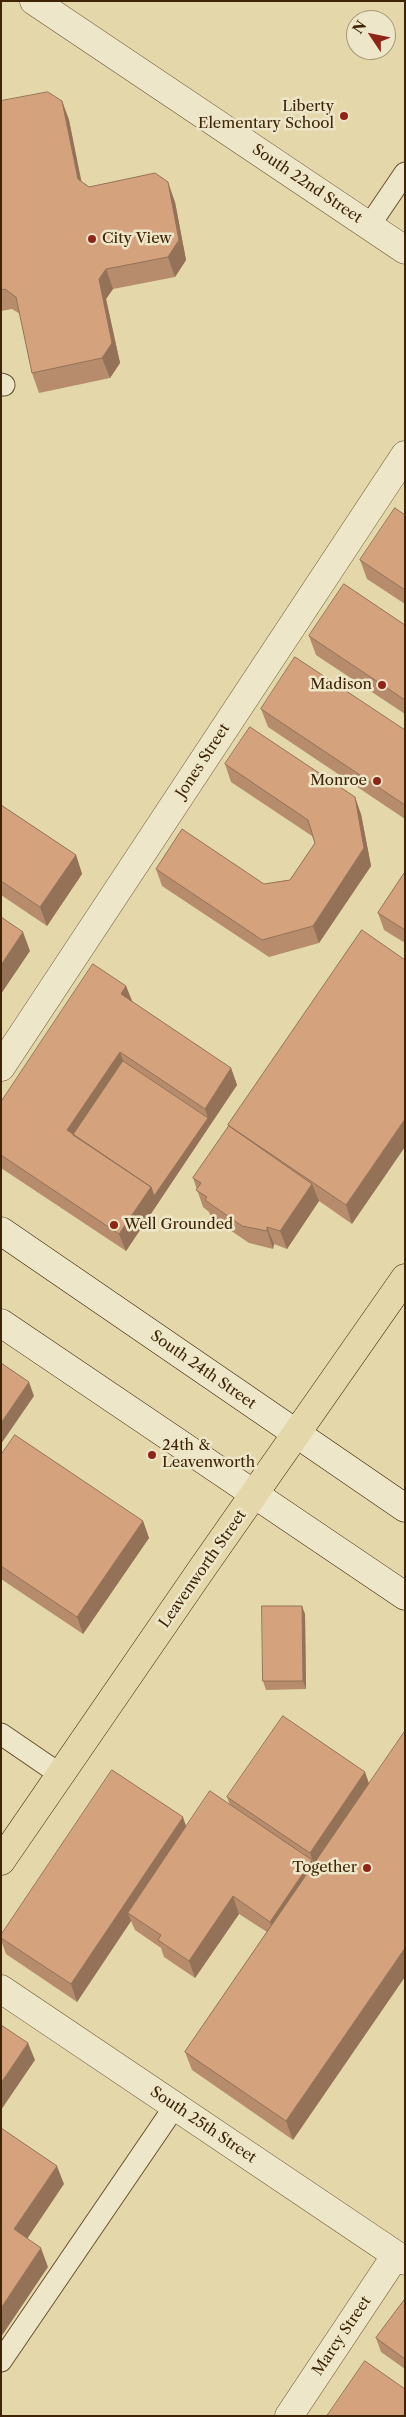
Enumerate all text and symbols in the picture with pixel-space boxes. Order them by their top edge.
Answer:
north arrow [346,10,396,60]
text: N [349,17,370,37]
place label: Liberty Elementary School [198,98,334,133]
marker: Liberty Elementary School [338,110,350,122]
street label: South 22nd Street [249,141,365,227]
place label: City View [102,230,172,248]
marker: City View [86,233,98,245]
place label: Madison [310,676,372,694]
marker: Madison [376,679,388,691]
street label: Jones Street [172,720,234,802]
place label: Monroe [310,772,367,790]
marker: Monroe [371,775,383,787]
place label: Well Grounded [124,1216,233,1234]
marker: Well Grounded [108,1219,120,1231]
street label: South 24th Street [147,1327,259,1413]
place label: 24th & Leavenworth [162,1437,255,1472]
marker: 24th & Leavenworth [146,1449,158,1461]
street label: Leavenworth Street [156,1507,250,1631]
place label: Together [292,1859,357,1877]
marker: Together [361,1862,373,1874]
street label: South 25th Street [147,2083,259,2167]
street label: Marcy Street [309,2293,375,2379]

